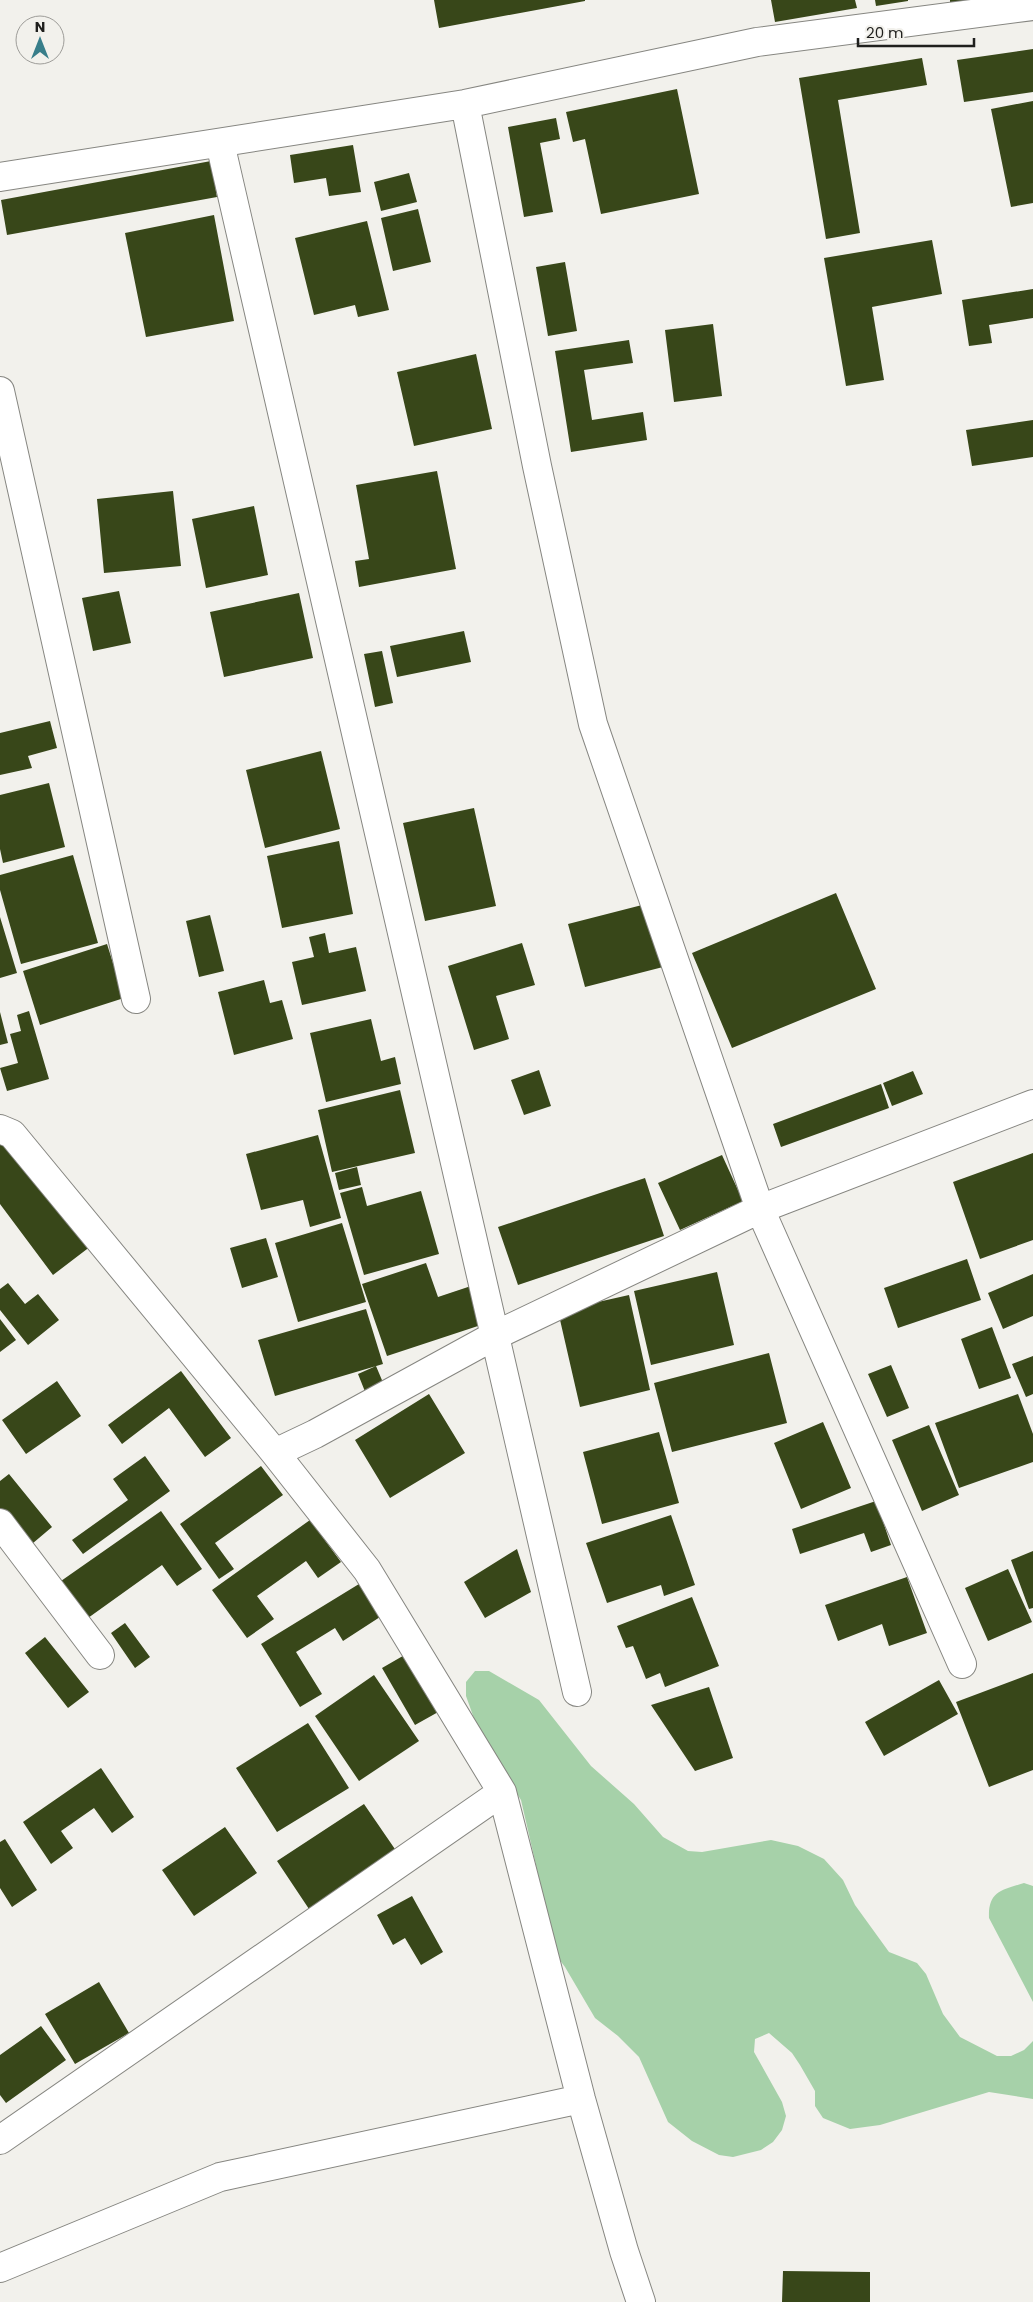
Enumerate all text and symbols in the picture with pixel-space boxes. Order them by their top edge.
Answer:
north arrow [15,15,65,65]
scale bar [858,15,974,47]
text: N [35,17,45,37]
text: 20 m [866,22,904,43]

